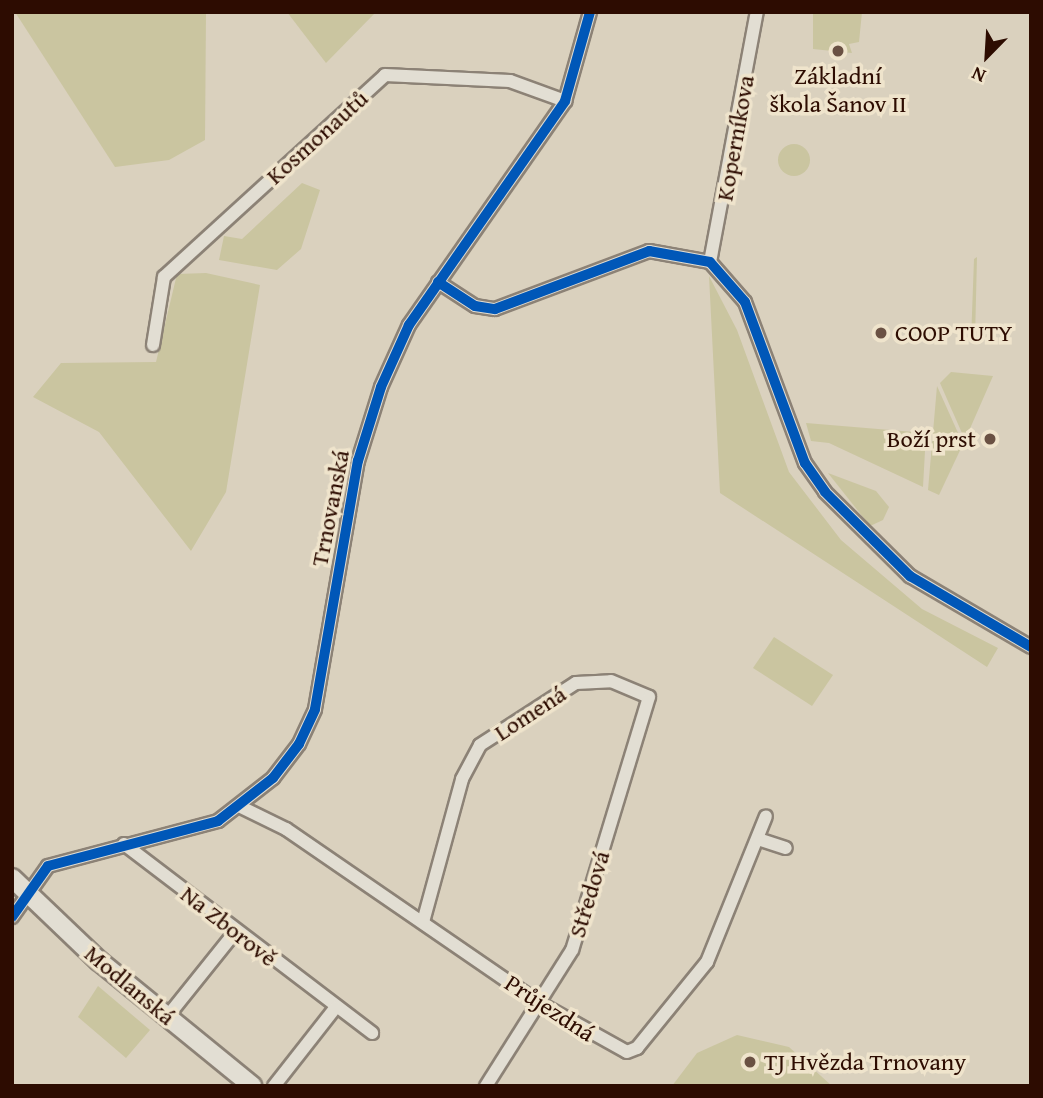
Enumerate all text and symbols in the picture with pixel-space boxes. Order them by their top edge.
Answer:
north arrow [952,21,1022,91]
marker: Základní škola Šanov II [830,43,846,59]
text: N [967,60,990,91]
place label: Základní škola Šanov II [769,62,907,118]
street label: Koperníkova [710,73,760,203]
street label: Kosmonautů [260,84,374,190]
place label: COOP TUTY [895,319,1013,347]
marker: COOP TUTY [873,325,889,341]
place label: Boží prst [887,425,976,453]
marker: Boží prst [982,431,998,447]
street label: Trnovanská [305,447,355,569]
street label: Lomená [489,679,571,747]
street label: Středová [562,847,616,941]
street label: Na Zborově [175,879,283,973]
street label: Modlanská [79,939,181,1031]
street label: Průjezdná [500,968,600,1048]
place label: TJ Hvězda Trnovany [764,1048,966,1076]
marker: TJ Hvězda Trnovany [742,1054,758,1070]

